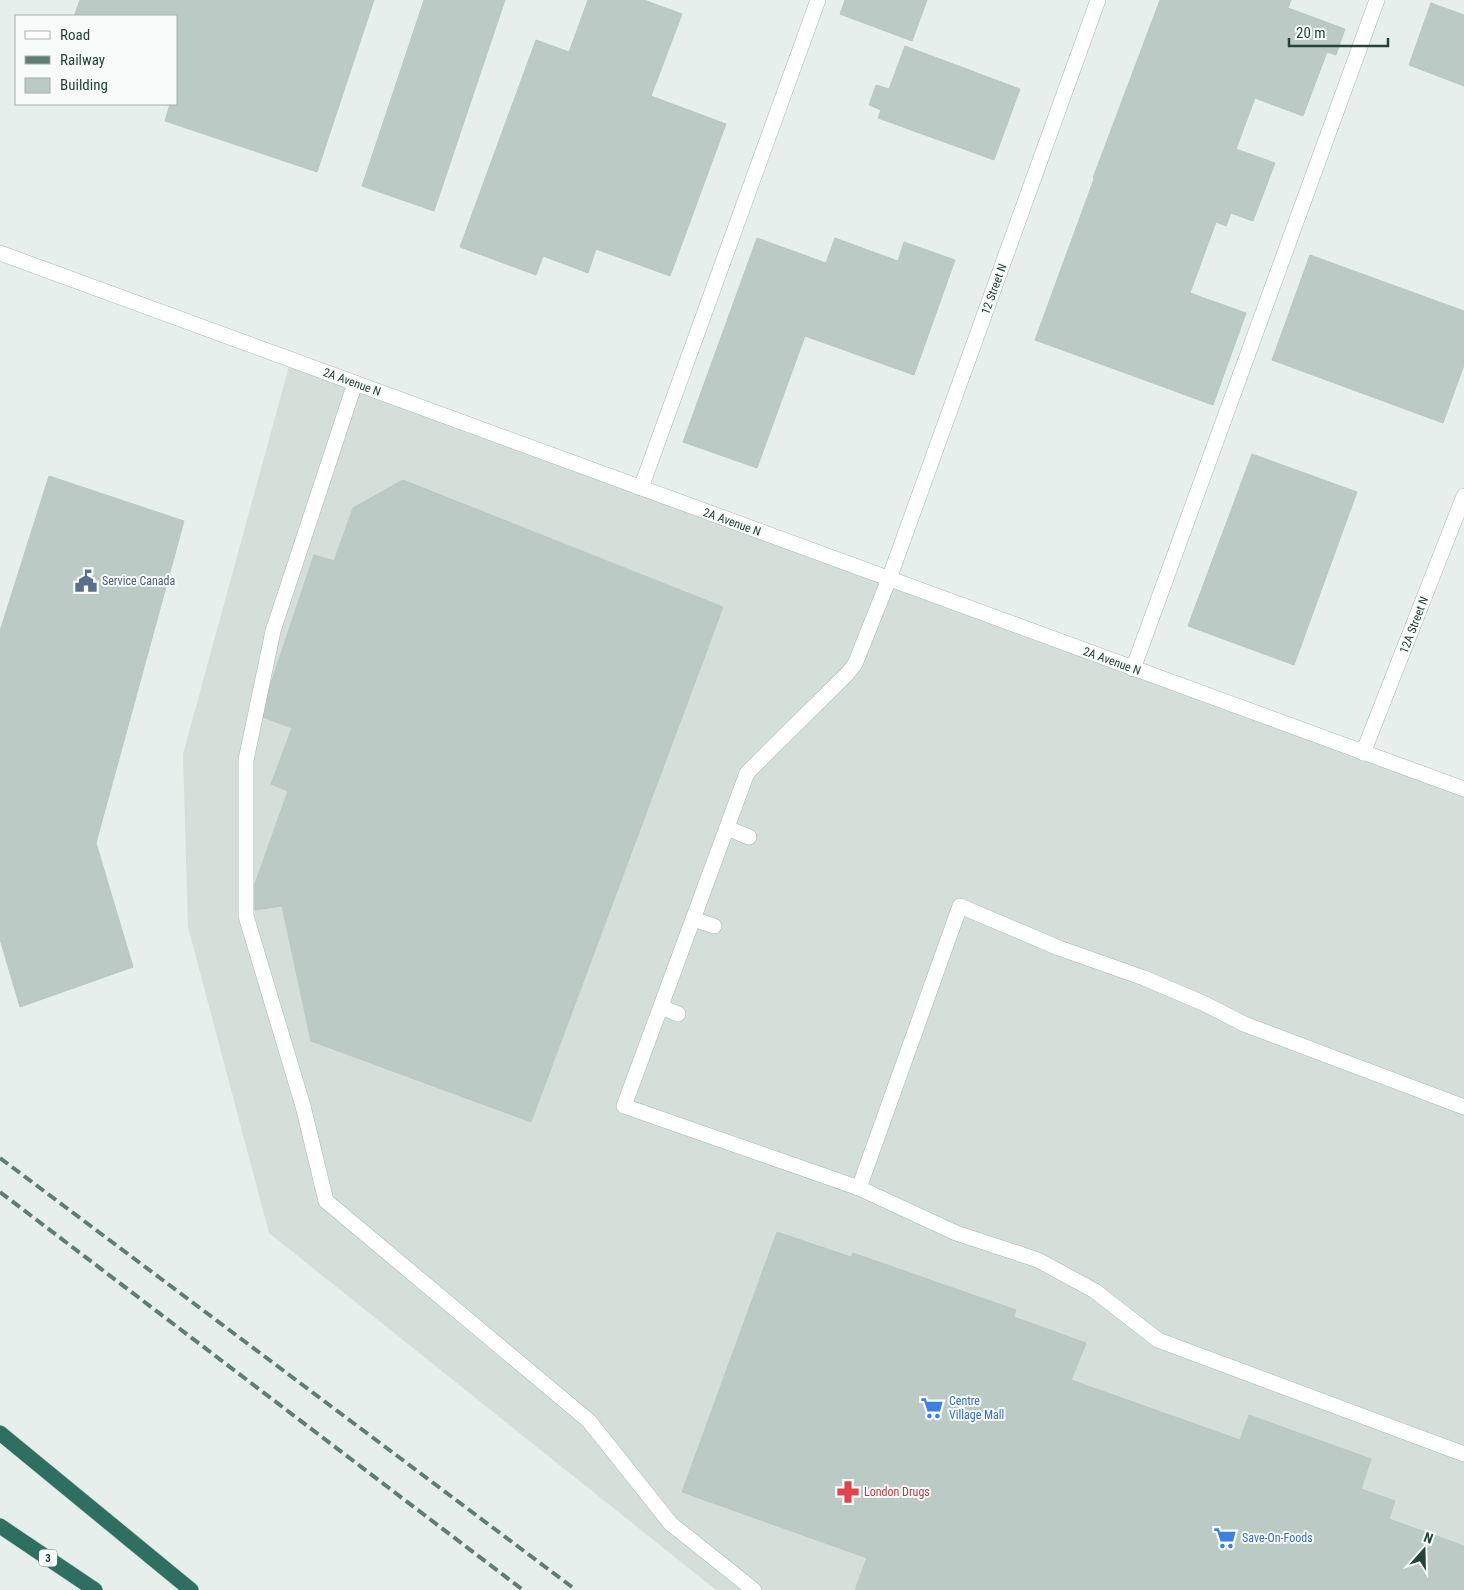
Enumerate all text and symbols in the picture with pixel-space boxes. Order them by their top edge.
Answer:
legend [15,15,178,105]
scale bar [1289,15,1388,47]
text: 20 m [1296,24,1326,42]
text: Road [60,26,90,44]
text: Railway [60,51,105,69]
text: Building [60,76,108,94]
street label: 12 Street N [978,262,1010,316]
street label: 2A Avenue N [321,365,383,399]
street label: 2A Avenue N [701,505,763,539]
public building icon: Service Canada [73,568,99,594]
place label: Service Canada [102,574,175,588]
street label: 12A Street N [1397,595,1431,655]
street label: 2A Avenue N [1081,644,1143,678]
place label: Centre Village Mall [949,1394,1004,1422]
supermarket icon: Centre Village Mall [919,1395,945,1421]
pharmacy icon: London Drugs [835,1479,861,1505]
place label: London Drugs [864,1485,930,1499]
supermarket icon: Save-On-Foods [1212,1525,1238,1551]
north arrow [1399,1525,1449,1575]
text: N [1422,1529,1435,1547]
place label: Save-On-Foods [1242,1531,1313,1545]
road number: 3 [39,1550,57,1566]

